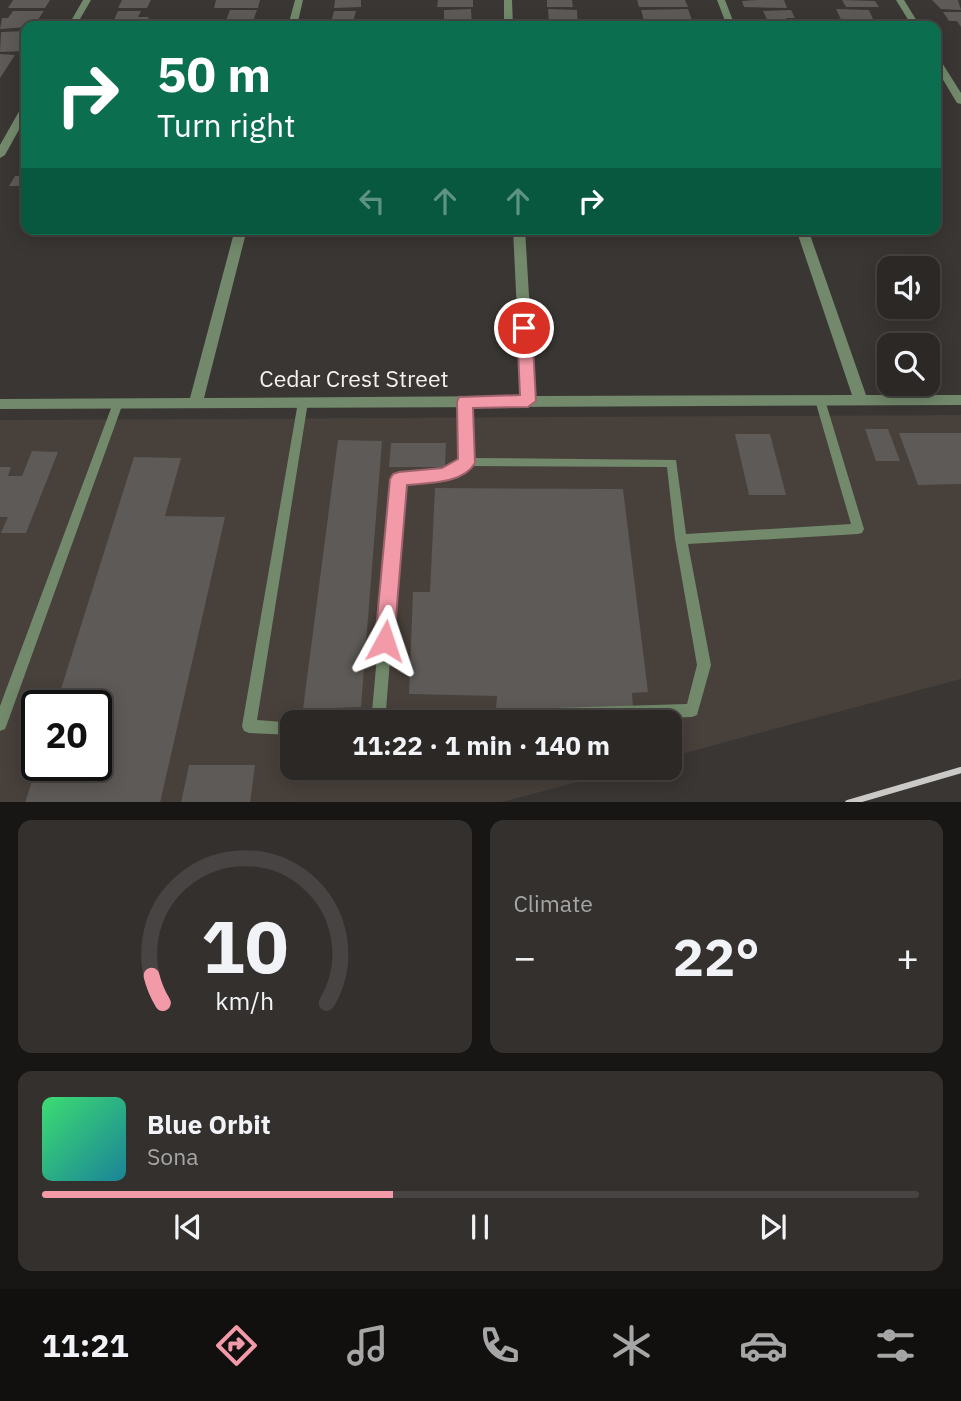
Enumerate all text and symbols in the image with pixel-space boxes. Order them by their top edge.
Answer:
text: 50 m [157,42,271,105]
icon: right [42,49,133,140]
text: Turn right [157,104,295,146]
icon: left [353,182,391,220]
icon: ahead [426,182,464,220]
icon: ahead [499,182,537,220]
icon: right [572,182,610,220]
map controls [877,256,940,396]
button: sound [877,256,940,319]
pin [494,298,554,358]
icon: arrive [505,309,543,347]
button: search [877,333,940,396]
street label: Cedar Crest Street [259,363,449,393]
position arrow [348,604,422,678]
speed limit sign: 20 [21,690,112,781]
text: 11:22 · 1 min · 140 m [352,728,610,762]
text: Climate [514,888,593,918]
text: 10 [201,898,288,993]
text: 22° [673,923,760,990]
text: − [514,932,536,981]
text: + [896,932,919,981]
text: km/h [215,983,274,1016]
text: Blue Orbit [147,1107,271,1141]
text: Sona [147,1141,199,1171]
icon: previous [169,1208,207,1246]
icon: pause [461,1208,499,1246]
icon: next [754,1208,792,1246]
icon: directions [212,1321,261,1370]
icon: music [343,1321,392,1370]
icon: phone [475,1321,524,1370]
icon: climate [607,1321,656,1370]
icon: car [739,1321,788,1370]
icon: filters [871,1321,920,1370]
text: 11:21 [41,1324,129,1366]

